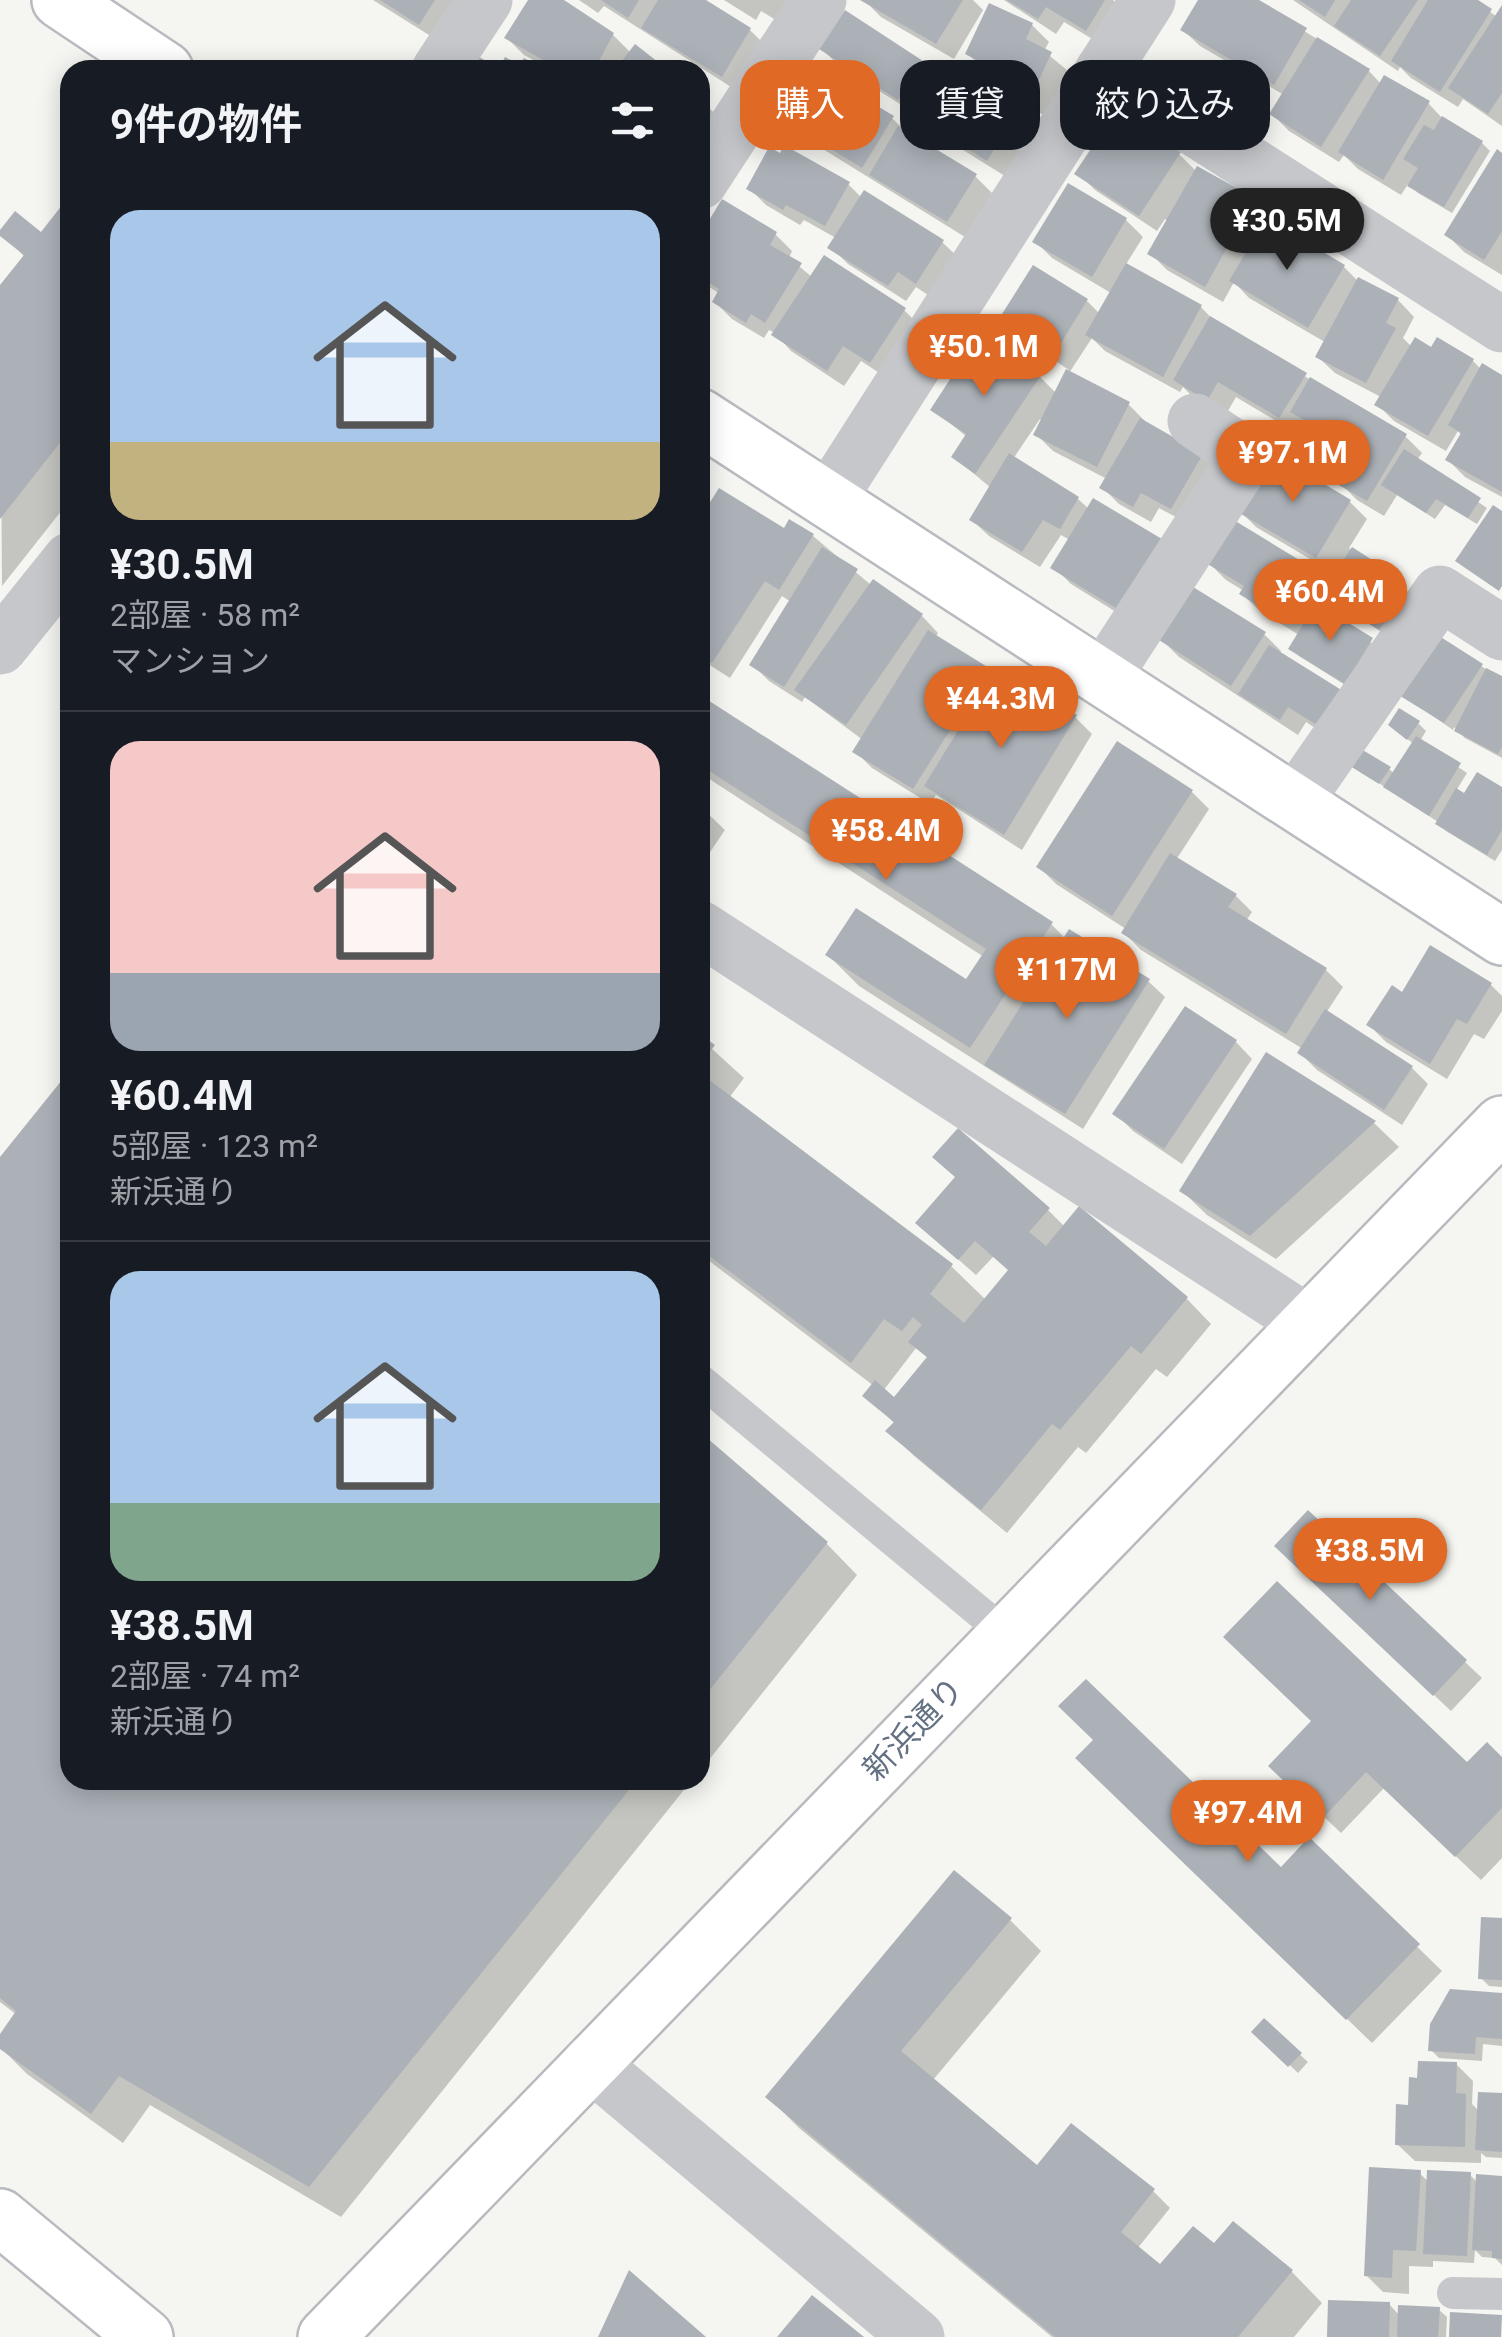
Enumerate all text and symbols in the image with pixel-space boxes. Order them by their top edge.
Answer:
chip: 購入 [740,60,880,150]
chip: 賃貸 [900,60,1040,150]
chip: 絞り込み [1060,60,1270,150]
icon: filters [605,93,660,148]
text: 9件の物件 [110,100,302,149]
pin: ¥30.5M [1206,188,1368,273]
text: ¥30.5M [1232,201,1342,239]
icon: home [295,275,475,455]
pin: ¥50.1M [903,314,1065,399]
text: ¥50.1M [929,327,1039,365]
pin: ¥97.1M [1212,420,1374,505]
text: ¥97.1M [1238,433,1348,471]
text: ¥30.5M [110,540,254,589]
pin: ¥60.4M [1249,559,1411,644]
text: ¥60.4M [1275,572,1385,610]
text: 2部屋 · 58 m² [110,596,300,634]
text: マンション [110,642,270,680]
pin: ¥44.3M [920,666,1082,751]
text: ¥44.3M [946,679,1056,717]
pin: ¥58.4M [805,798,967,883]
icon: home [295,806,475,986]
text: ¥58.4M [831,811,941,849]
pin: ¥117M [997,937,1137,1022]
text: ¥117M [1017,950,1117,988]
text: ¥60.4M [110,1071,254,1120]
text: 5部屋 · 123 m² [110,1127,318,1165]
text: 新浜通り [110,1173,238,1211]
icon: home [295,1336,475,1516]
pin: ¥38.5M [1289,1518,1451,1603]
text: ¥38.5M [1315,1531,1425,1569]
text: ¥38.5M [110,1601,254,1650]
text: 2部屋 · 74 m² [110,1657,300,1695]
street label: 新浜通り [855,1670,971,1788]
text: 新浜通り [110,1703,238,1741]
pin: ¥97.4M [1167,1780,1329,1865]
text: ¥97.4M [1193,1793,1303,1831]

